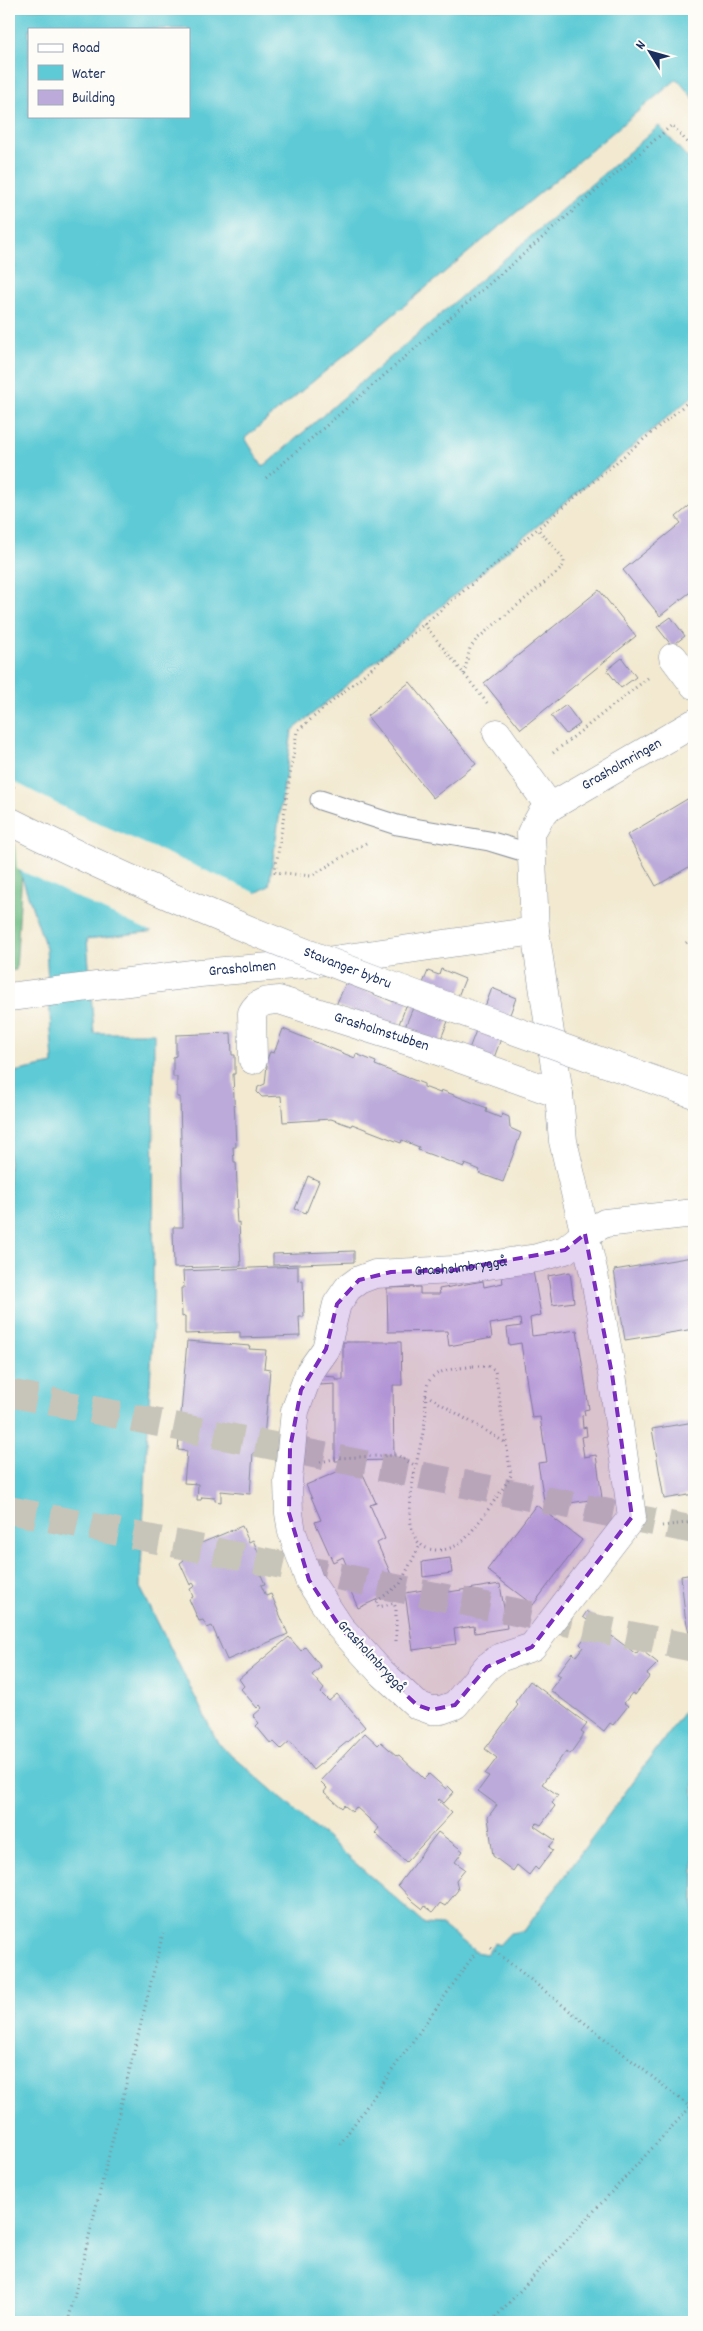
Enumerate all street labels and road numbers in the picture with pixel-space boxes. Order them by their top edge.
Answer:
street label: Grasholmringen [578,733,666,797]
street label: Stavanger bybru [300,942,394,996]
street label: Grasholmen [208,956,277,983]
street label: Grasholmstubben [331,1007,432,1058]
street label: Grasholmbryggå [414,1251,509,1283]
street label: Grasholmbryggå [331,1616,411,1699]

